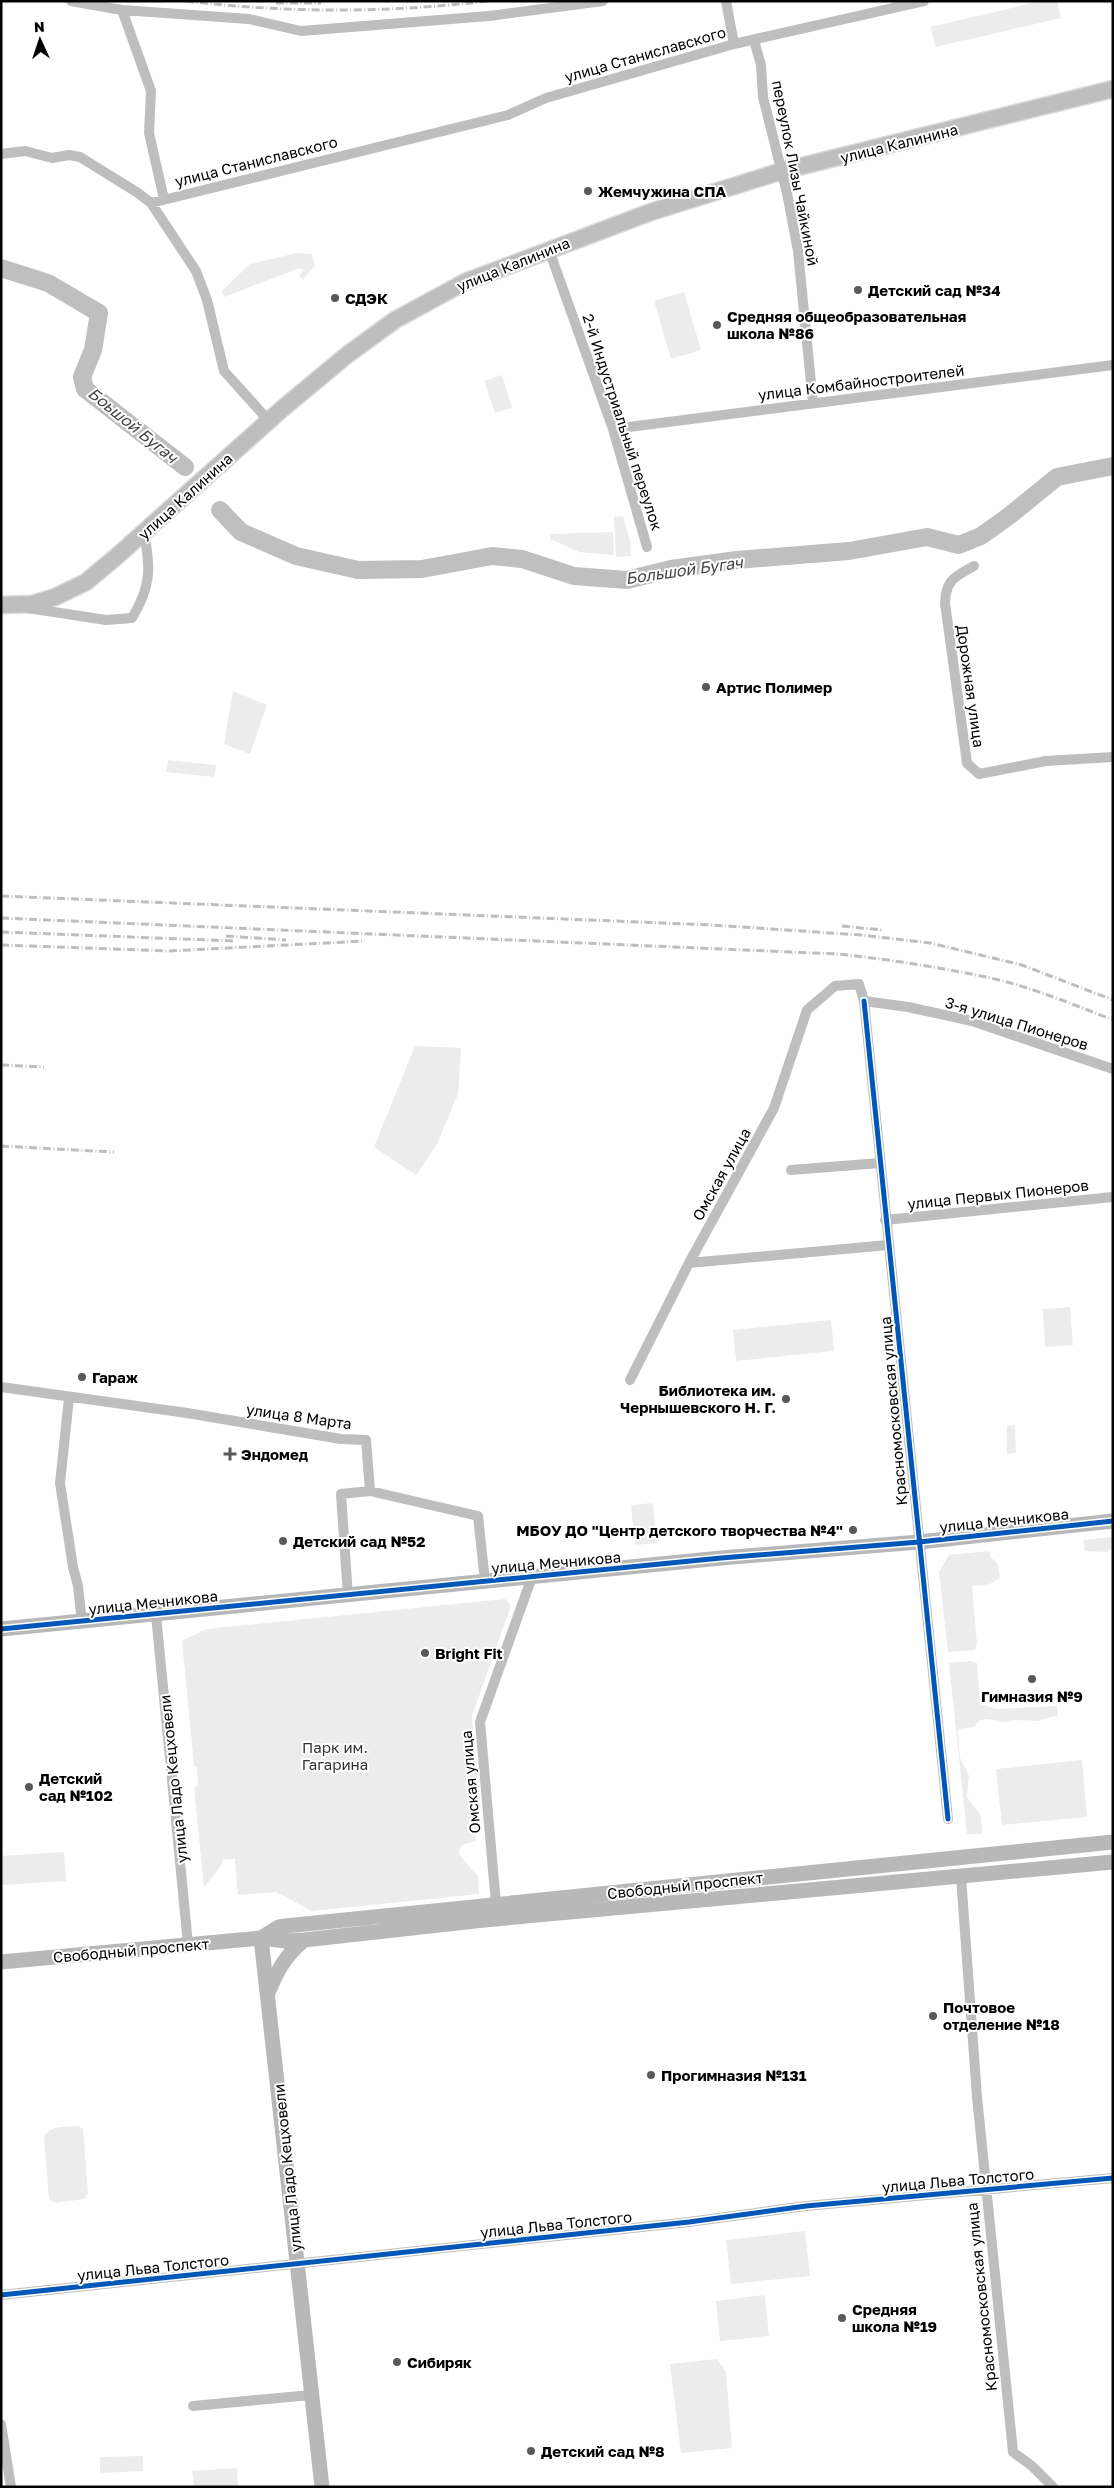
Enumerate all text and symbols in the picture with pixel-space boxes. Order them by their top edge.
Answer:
north arrow [15,15,65,65]
text: N [34,18,45,35]
street label: улица Станиславского [562,22,728,86]
street label: переулок Лизы Чайкиной [769,79,823,267]
street label: улица Калинина [838,120,960,166]
street label: улица Станиславского [173,132,339,190]
place label: Жемчужина СПА [598,182,726,200]
marker: Жемчужина СПА [582,185,594,197]
street label: улица Калинина [454,233,572,295]
place label: Детский сад №34 [868,281,1001,299]
marker: Детский сад №34 [852,284,864,296]
place label: СДЭК [345,289,388,307]
marker: СДЭК [329,292,341,304]
place label: Средняя общеобразовательная школа №86 [727,307,967,342]
street label: 2-й Индустриальный переулок [579,311,667,533]
marker: Средняя общеобразовательная школа №86 [711,319,723,331]
street label: улица Комбайностроителей [757,360,965,404]
water label: Боьшой Бугач [84,383,183,468]
street label: улица Калинина [134,449,236,543]
water label: Большой Бугач [624,552,745,588]
street label: Дорожная улица [953,624,989,748]
place label: Артис Полимер [716,678,832,696]
marker: Артис Полимер [700,681,712,693]
street label: 3-я улица Пионеров [943,993,1091,1053]
street label: Омская улица [688,1124,754,1224]
street label: улица Первых Пионеров [906,1176,1090,1212]
street label: Красномосковская улица [876,1316,910,1506]
place label: Гараж [92,1368,139,1386]
marker: Гараж [76,1371,88,1383]
place label: Библиотека им. Чернышевского Н. Г. [620,1381,776,1416]
marker: Библиотека им. Чернышевского Н. Г. [780,1393,792,1405]
street label: улица 8 Марта [245,1400,353,1432]
place label: Эндомед [241,1445,309,1463]
marker: Эндомед [223,1447,237,1461]
street label: улица Мечникова [938,1504,1070,1536]
place label: МБОУ ДО "Центр детского творчества №4" [516,1521,843,1539]
marker: МБОУ ДО "Центр детского творчества №4" [847,1524,859,1536]
place label: Детский сад №52 [293,1532,425,1550]
marker: Детский сад №52 [277,1535,289,1547]
street label: улица Мечникова [490,1547,622,1577]
street label: улица Мечникова [87,1586,219,1618]
place label: Bright Fit [435,1644,503,1662]
marker: Bright Fit [419,1647,431,1659]
marker: Гимназия №9 [1026,1673,1038,1685]
place label: Гимназия №9 [981,1687,1083,1705]
street label: улица Ладо Кецховели [155,1694,191,1864]
street label: Омская улица [457,1730,483,1834]
park label: Парк им. Гагарина [302,1738,368,1773]
place label: Детский сад №102 [39,1769,113,1804]
marker: Детский сад №102 [23,1781,35,1793]
street label: Свободный проспект [606,1868,764,1902]
street label: Свободный проспект [52,1934,210,1966]
place label: Почтовое отделение №18 [943,1998,1060,2033]
marker: Почтовое отделение №18 [927,2010,939,2022]
place label: Прогимназия №131 [661,2066,807,2084]
marker: Прогимназия №131 [645,2069,657,2081]
street label: улица Ладо Кецховели [269,2083,305,2253]
street label: улица Льва Толстого [881,2164,1035,2196]
street label: Красномосковская улица [962,2202,1000,2392]
street label: улица Льва Толстого [479,2207,633,2241]
street label: улица Льва Толстого [76,2250,230,2284]
place label: Средняя школа №19 [852,2300,937,2335]
marker: Средняя школа №19 [836,2312,848,2324]
place label: Сибиряк [407,2353,472,2371]
marker: Сибиряк [391,2356,403,2368]
place label: Детский сад №8 [541,2442,665,2460]
marker: Детский сад №8 [525,2445,537,2457]

